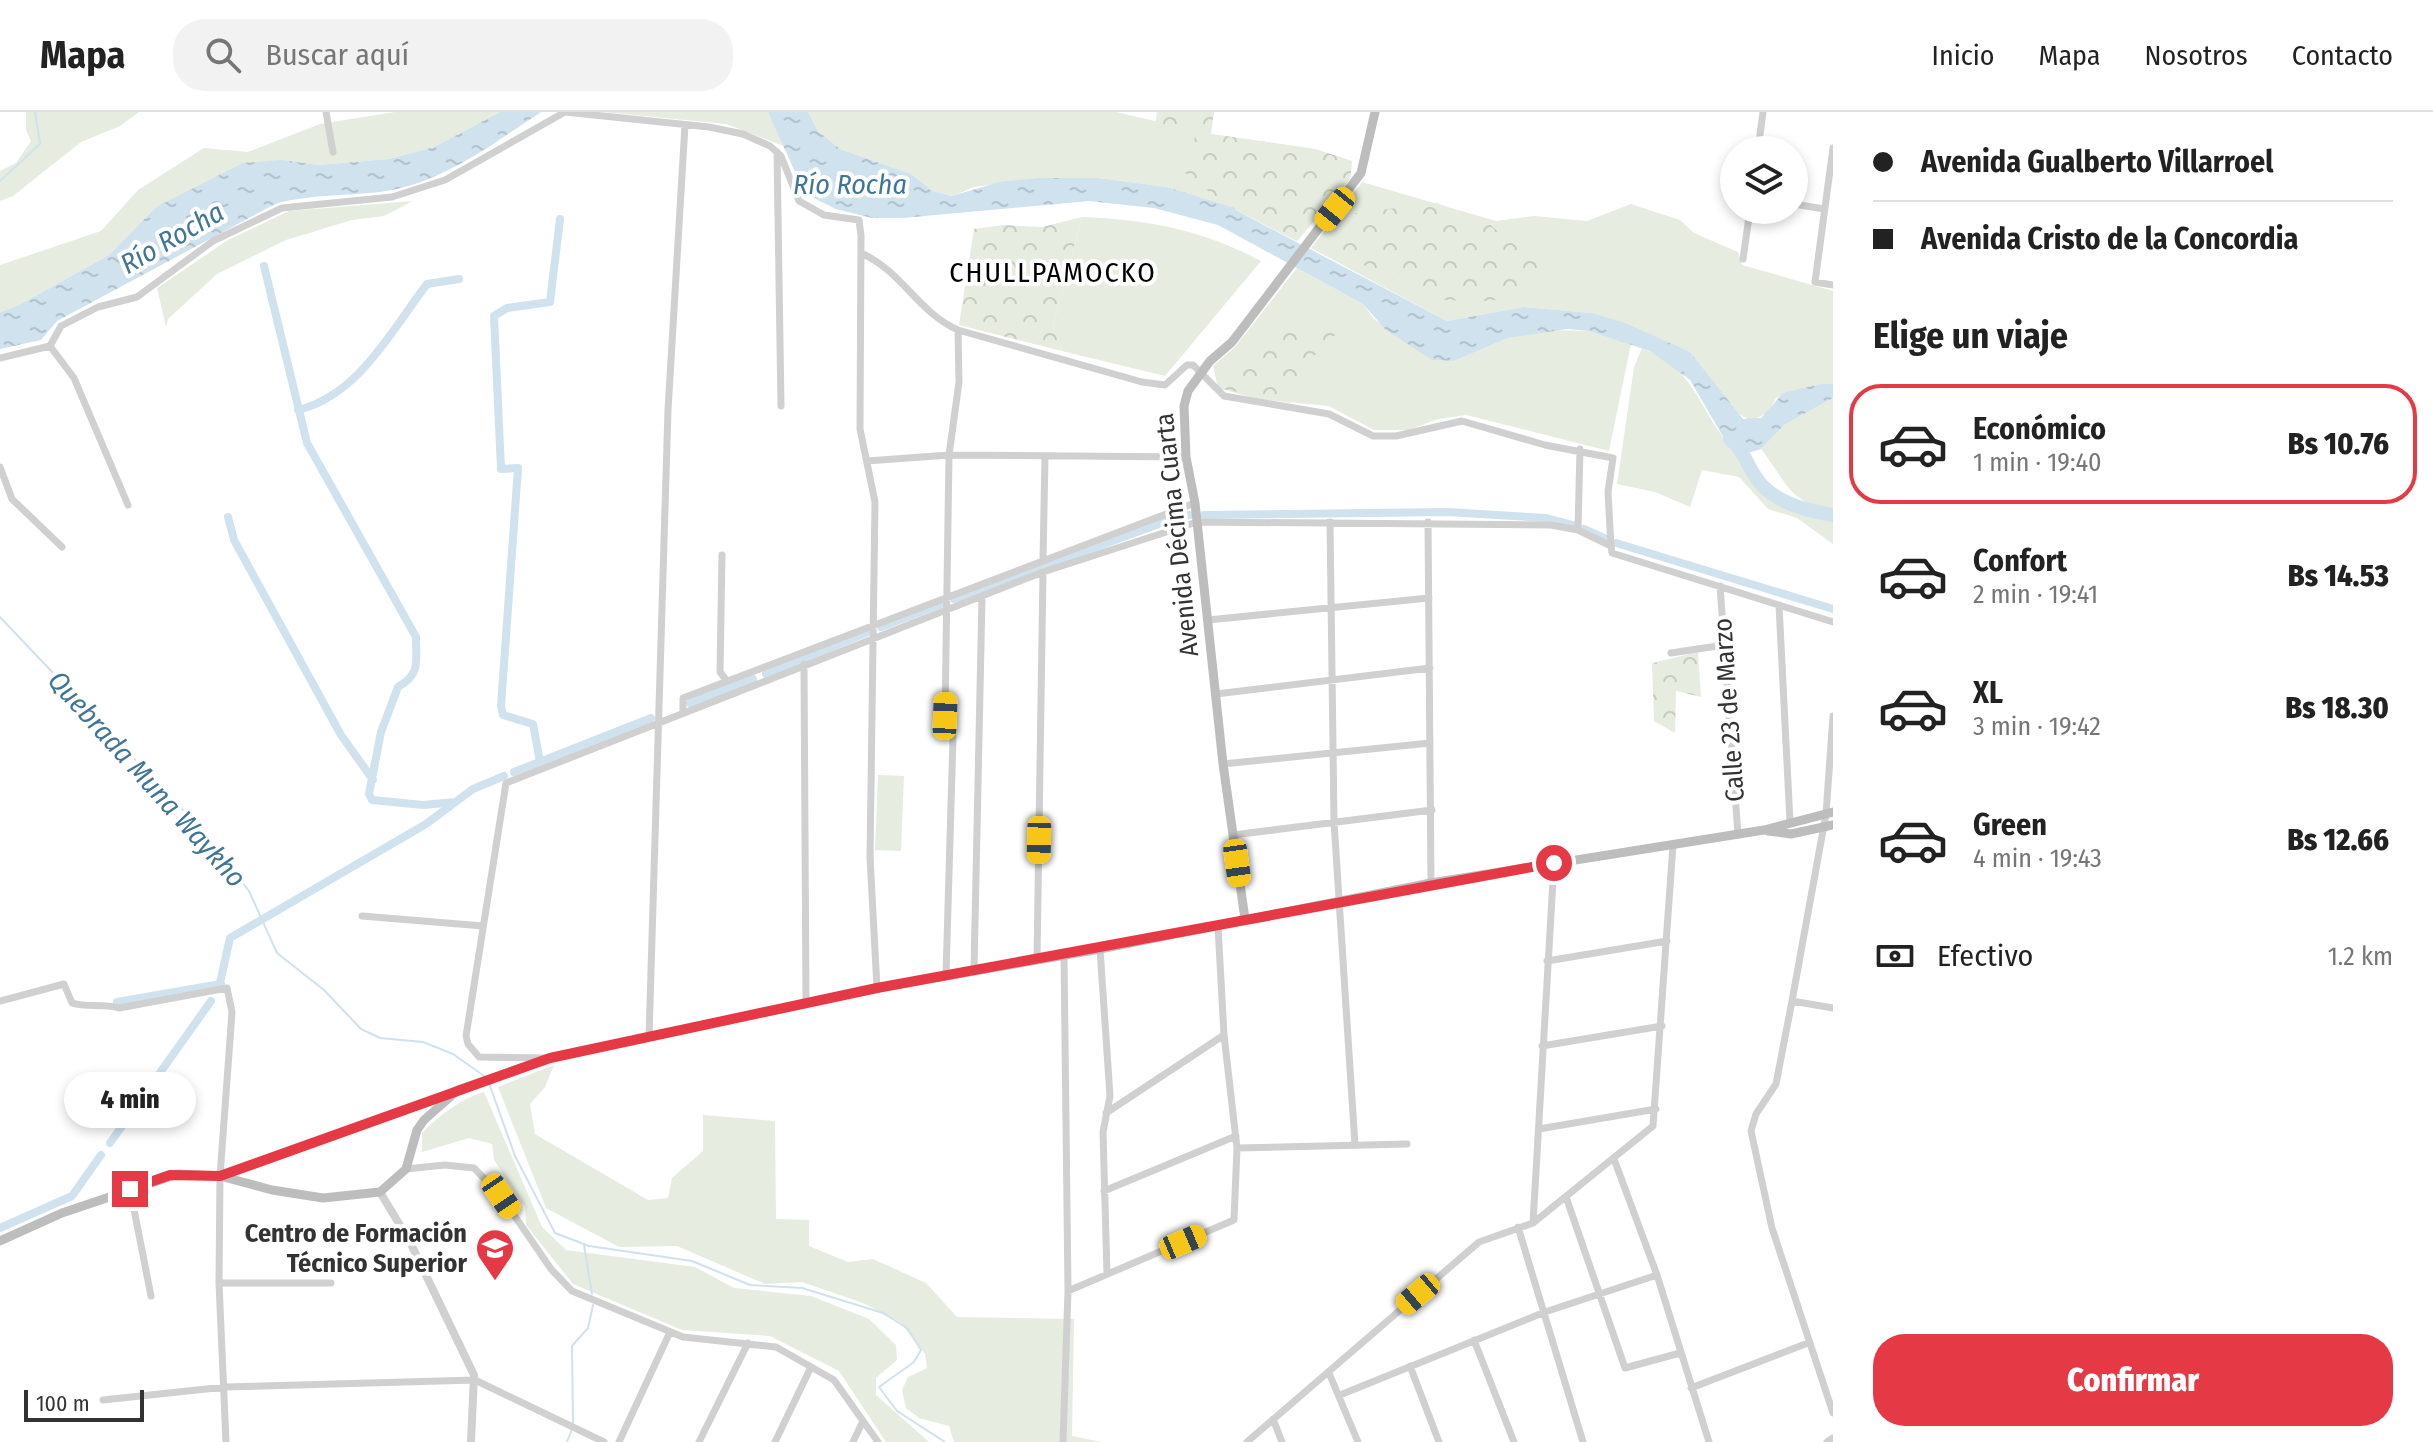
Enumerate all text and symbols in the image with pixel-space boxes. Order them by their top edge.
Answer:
search box [173,19,733,91]
text: Mapa [40,32,125,78]
icon: search [201,33,245,77]
text: Buscar aquí [265,37,409,73]
text: Inicio [1932,39,1994,72]
text: Mapa [2038,39,2100,72]
text: Nosotros [2144,39,2248,72]
text: Contacto [2292,39,2393,72]
map controls [1720,136,1808,224]
button: layers [1720,136,1808,224]
text: Avenida Gualberto Villarroel [1921,144,2273,180]
water label: Río Rocha [793,168,907,201]
car [1311,183,1359,235]
water label: Río Rocha [114,195,230,281]
text: Avenida Cristo de la Concordia [1921,221,2298,257]
district label: CHULLPAMOCKO [949,256,1157,289]
text: Elige un viaje [1873,314,2068,358]
icon: car [1877,408,1949,480]
text: Económico [1973,411,2106,447]
street label: Avenida Décima Cuarta [1149,412,1205,658]
text: Bs 10.76 [2288,426,2389,462]
text: 1 min · 19:40 [1973,447,2102,478]
icon: car [1877,540,1949,612]
text: Confort [1973,543,2067,579]
text: Bs 14.53 [2288,558,2389,594]
text: 2 min · 19:41 [1973,579,2098,610]
street label: Calle 23 de Marzo [1707,617,1751,803]
water label: Quebrada Muna Waykho [41,664,253,894]
icon: car [1877,672,1949,744]
text: XL [1973,675,2003,711]
text: Bs 18.30 [2285,690,2389,726]
car [932,692,958,740]
text: 3 min · 19:42 [1973,711,2101,742]
icon: car [1877,804,1949,876]
text: Green [1973,807,2047,843]
car [1027,816,1051,864]
text: Bs 12.66 [2287,822,2389,858]
car [1222,838,1252,888]
text: 4 min · 19:43 [1973,843,2102,874]
route start [1536,845,1572,881]
icon: cash [1873,934,1917,978]
text: Efectivo [1937,938,2033,974]
text: 1.2 km [2328,941,2393,972]
callout: 4 min [64,1073,196,1129]
text: 4 min [101,1084,159,1115]
car [478,1169,524,1223]
route end [112,1171,148,1207]
place label: Centro de Formación Técnico Superior [245,1218,467,1279]
car [1156,1222,1210,1262]
school or university icon: Centro de Formación Técnico Superior [474,1227,516,1282]
car [1392,1269,1444,1319]
button: Confirmar [1873,1334,2393,1426]
scale bar [24,1386,144,1422]
text: 100 m [36,1390,90,1417]

